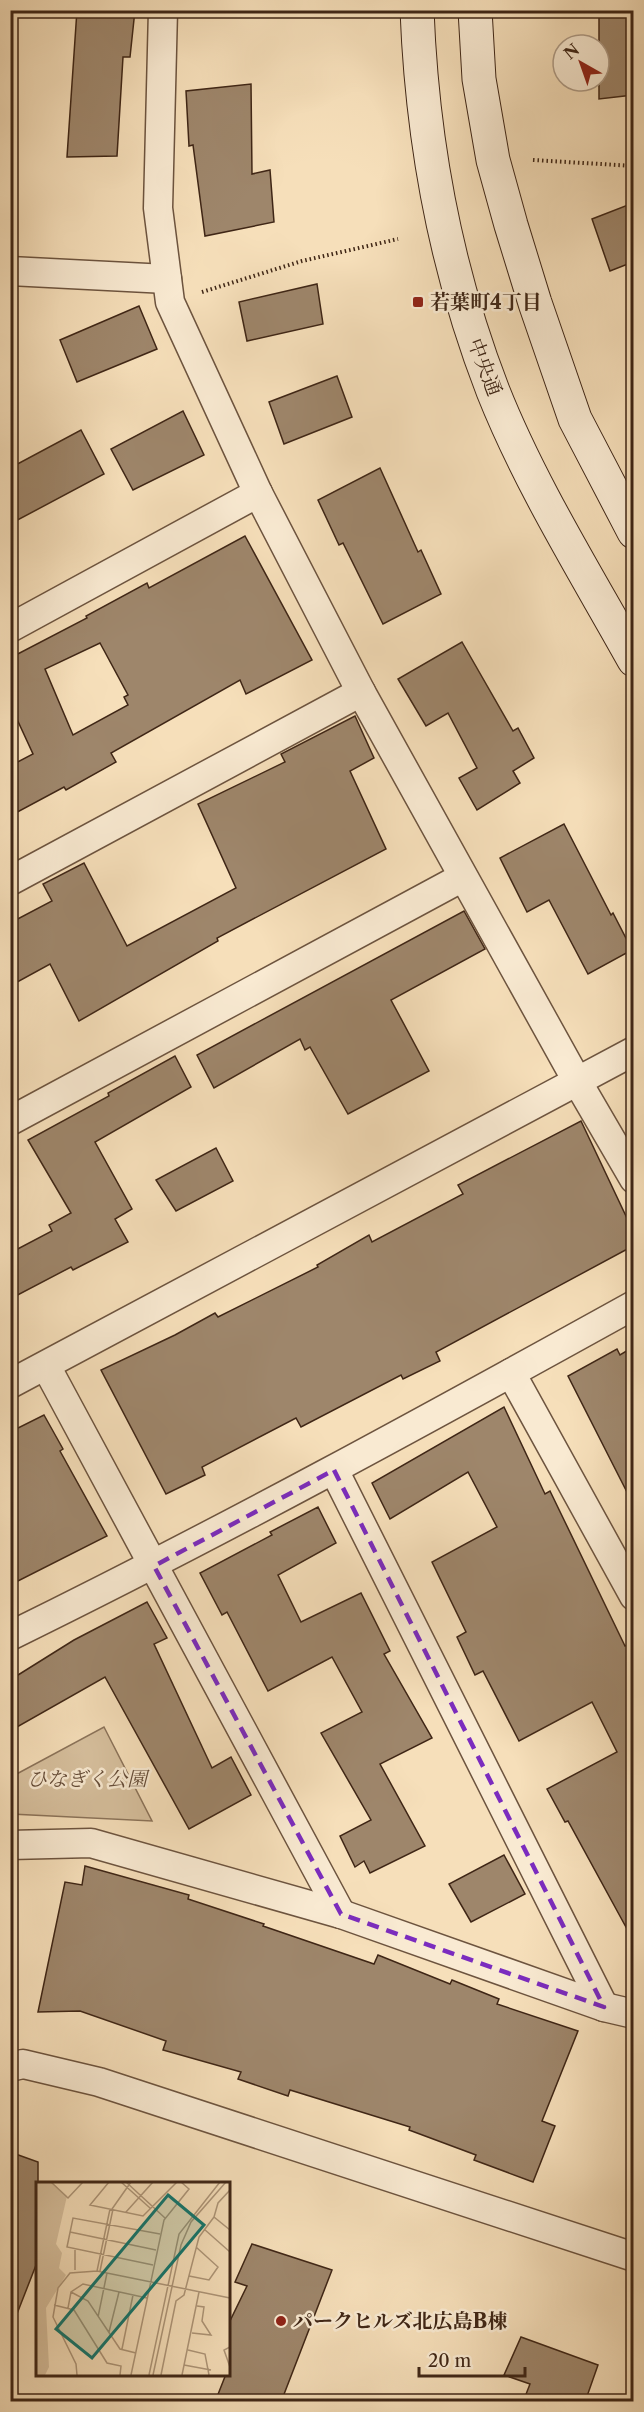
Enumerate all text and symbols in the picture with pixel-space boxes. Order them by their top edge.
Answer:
north arrow [551,33,611,93]
text: N [560,39,583,64]
place label: 若葉町4丁目 [430,290,542,314]
marker: 若葉町4丁目 [411,295,425,309]
street label: 中央通 [463,335,507,399]
park label: ひなぎく公園 [27,1767,150,1791]
inset map [36,2182,230,2376]
place label: パークヒルズ北広島B棟 [293,2309,507,2333]
marker: パークヒルズ北広島B棟 [274,2314,288,2328]
scale bar [419,2340,526,2378]
text: 20 m [428,2350,472,2372]

